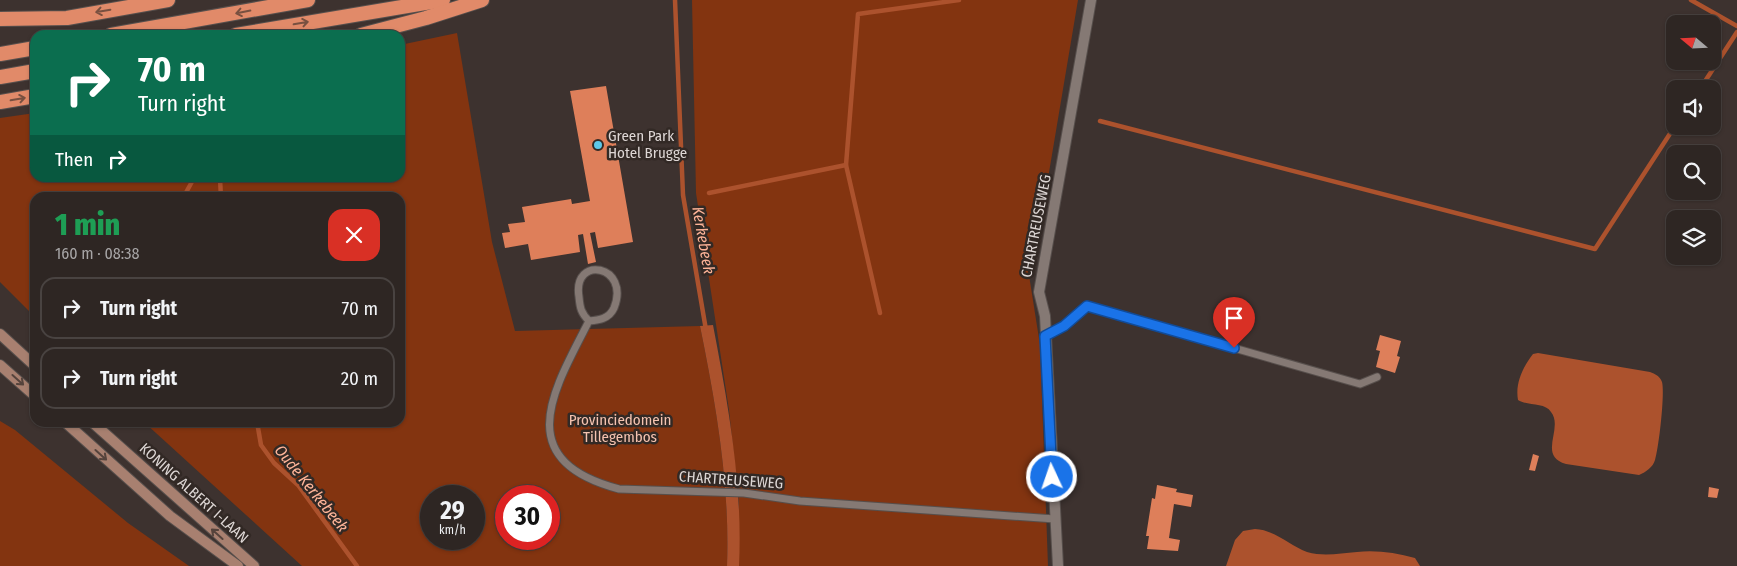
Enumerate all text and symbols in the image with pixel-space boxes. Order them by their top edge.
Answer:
one-way arrow [96,7,112,17]
one-way arrow [235,8,251,18]
north arrow [1666,15,1721,70]
map controls [1666,15,1721,265]
one-way arrow [293,18,309,28]
text: 70 m [138,48,206,90]
icon: right [55,50,120,115]
button: sound [1666,80,1721,135]
text: Turn right [138,90,226,117]
one-way arrow [9,93,25,103]
place label: Green Park Hotel Brugge [608,127,687,162]
marker: Green Park Hotel Brugge [592,139,604,151]
icon: right [103,145,131,173]
button: search [1666,145,1721,200]
text: Then [55,148,93,171]
street label: CHARTREUSEWEG [1017,173,1055,279]
water label: Kerkebeek [688,205,719,275]
text: 1 min [55,207,120,243]
button: close [328,209,380,261]
button: layers [1666,210,1721,265]
text: 160 m · 08:38 [55,244,140,263]
icon: right [57,294,85,322]
text: Turn right [100,297,177,320]
text: 70 m [342,297,378,320]
pin [1213,297,1255,348]
icon: arrive [1220,304,1248,332]
icon: right [57,364,85,392]
text: Turn right [100,367,177,390]
text: 20 m [341,367,378,390]
one-way arrow [11,374,24,386]
park label: Provinciedomein Tillegembos [569,411,671,446]
street label: KONING ALBERT I-LAAN [136,439,252,547]
water label: Oude Kerkebeek [271,441,353,536]
one-way arrow [95,449,108,461]
position arrow [1025,450,1077,502]
street label: CHARTREUSEWEG [678,467,784,493]
speed limit sign: 30 [495,485,560,550]
text: 29 [440,496,465,526]
text: km/h [439,523,466,537]
one-way arrow [211,528,224,539]

